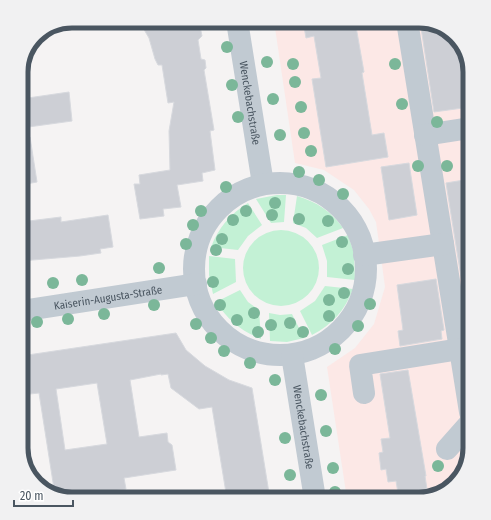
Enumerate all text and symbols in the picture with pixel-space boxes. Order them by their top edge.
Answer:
street label: Wenckebachstraße [236,60,263,146]
street label: Kaiserin-Augusta-Straße [53,283,163,313]
street label: Wenckebachstraße [290,384,316,470]
scale bar [14,482,73,508]
text: 20 m [20,489,44,503]

